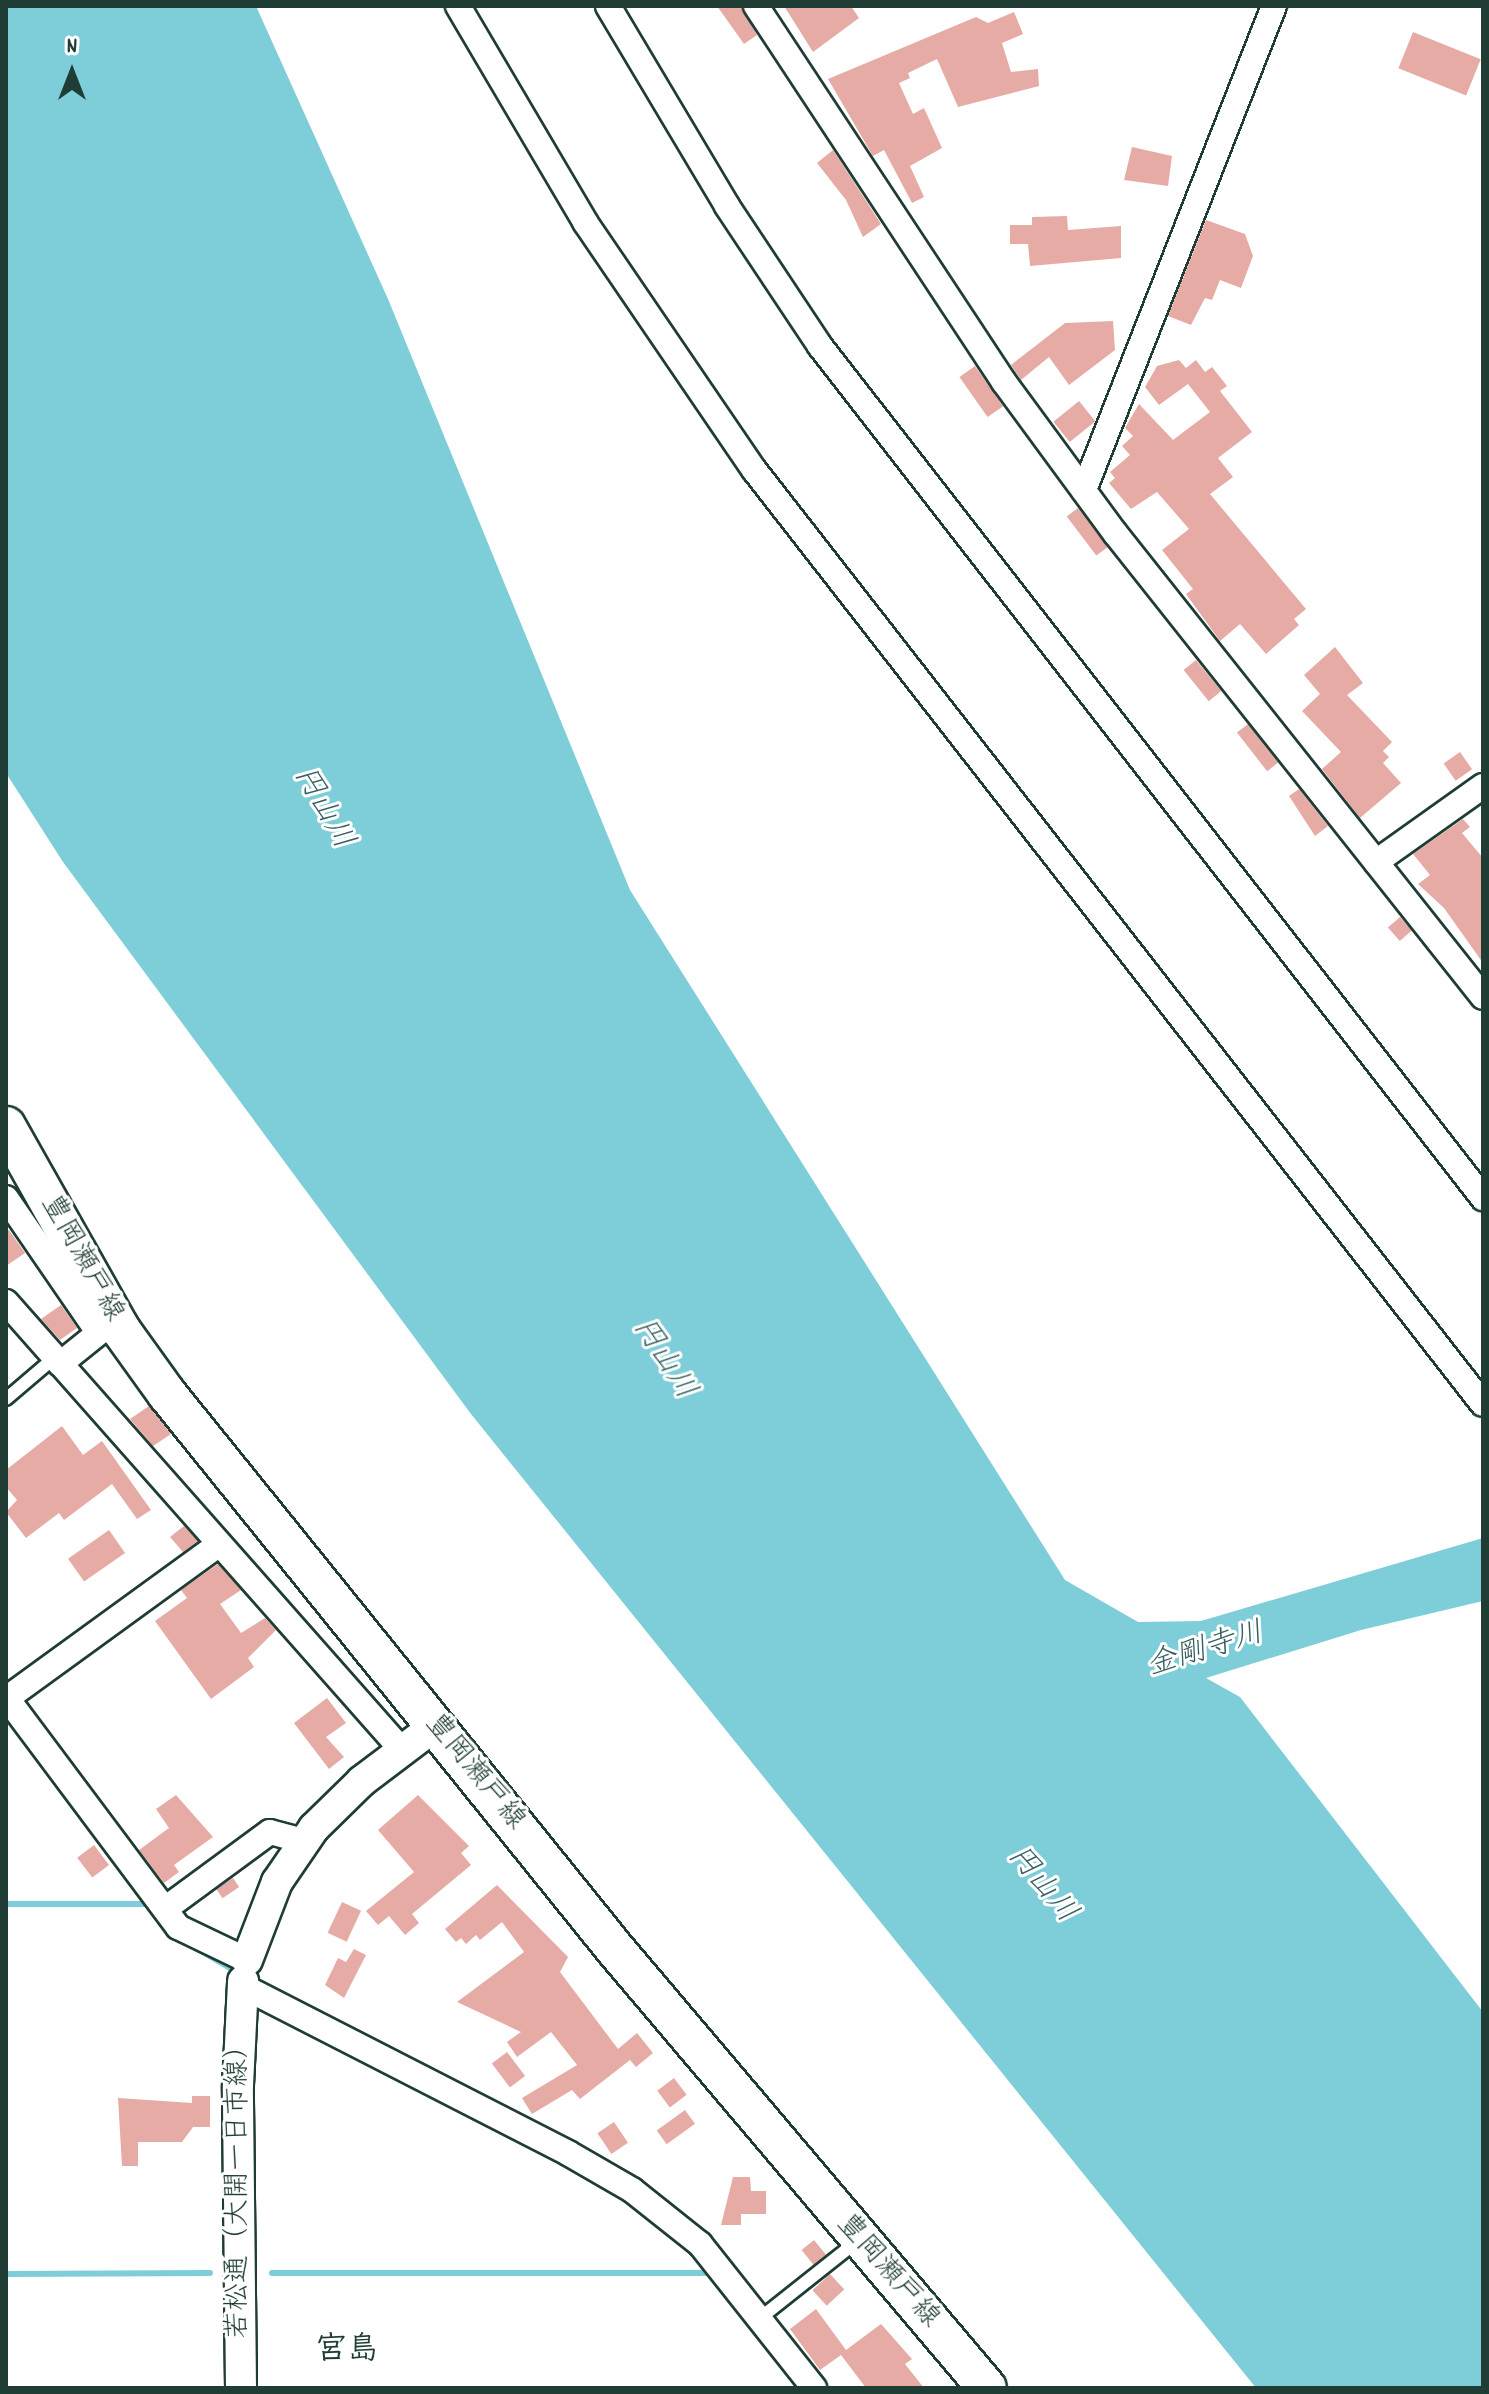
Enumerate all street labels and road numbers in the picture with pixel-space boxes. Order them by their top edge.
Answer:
street label: 豊岡瀬戸線 [32,1190,130,1328]
street label: 豊岡瀬戸線 [417,1708,531,1838]
street label: 若松通（大開一日市線） [223,2031,257,2339]
street label: 豊岡瀬戸線 [828,2208,946,2336]

